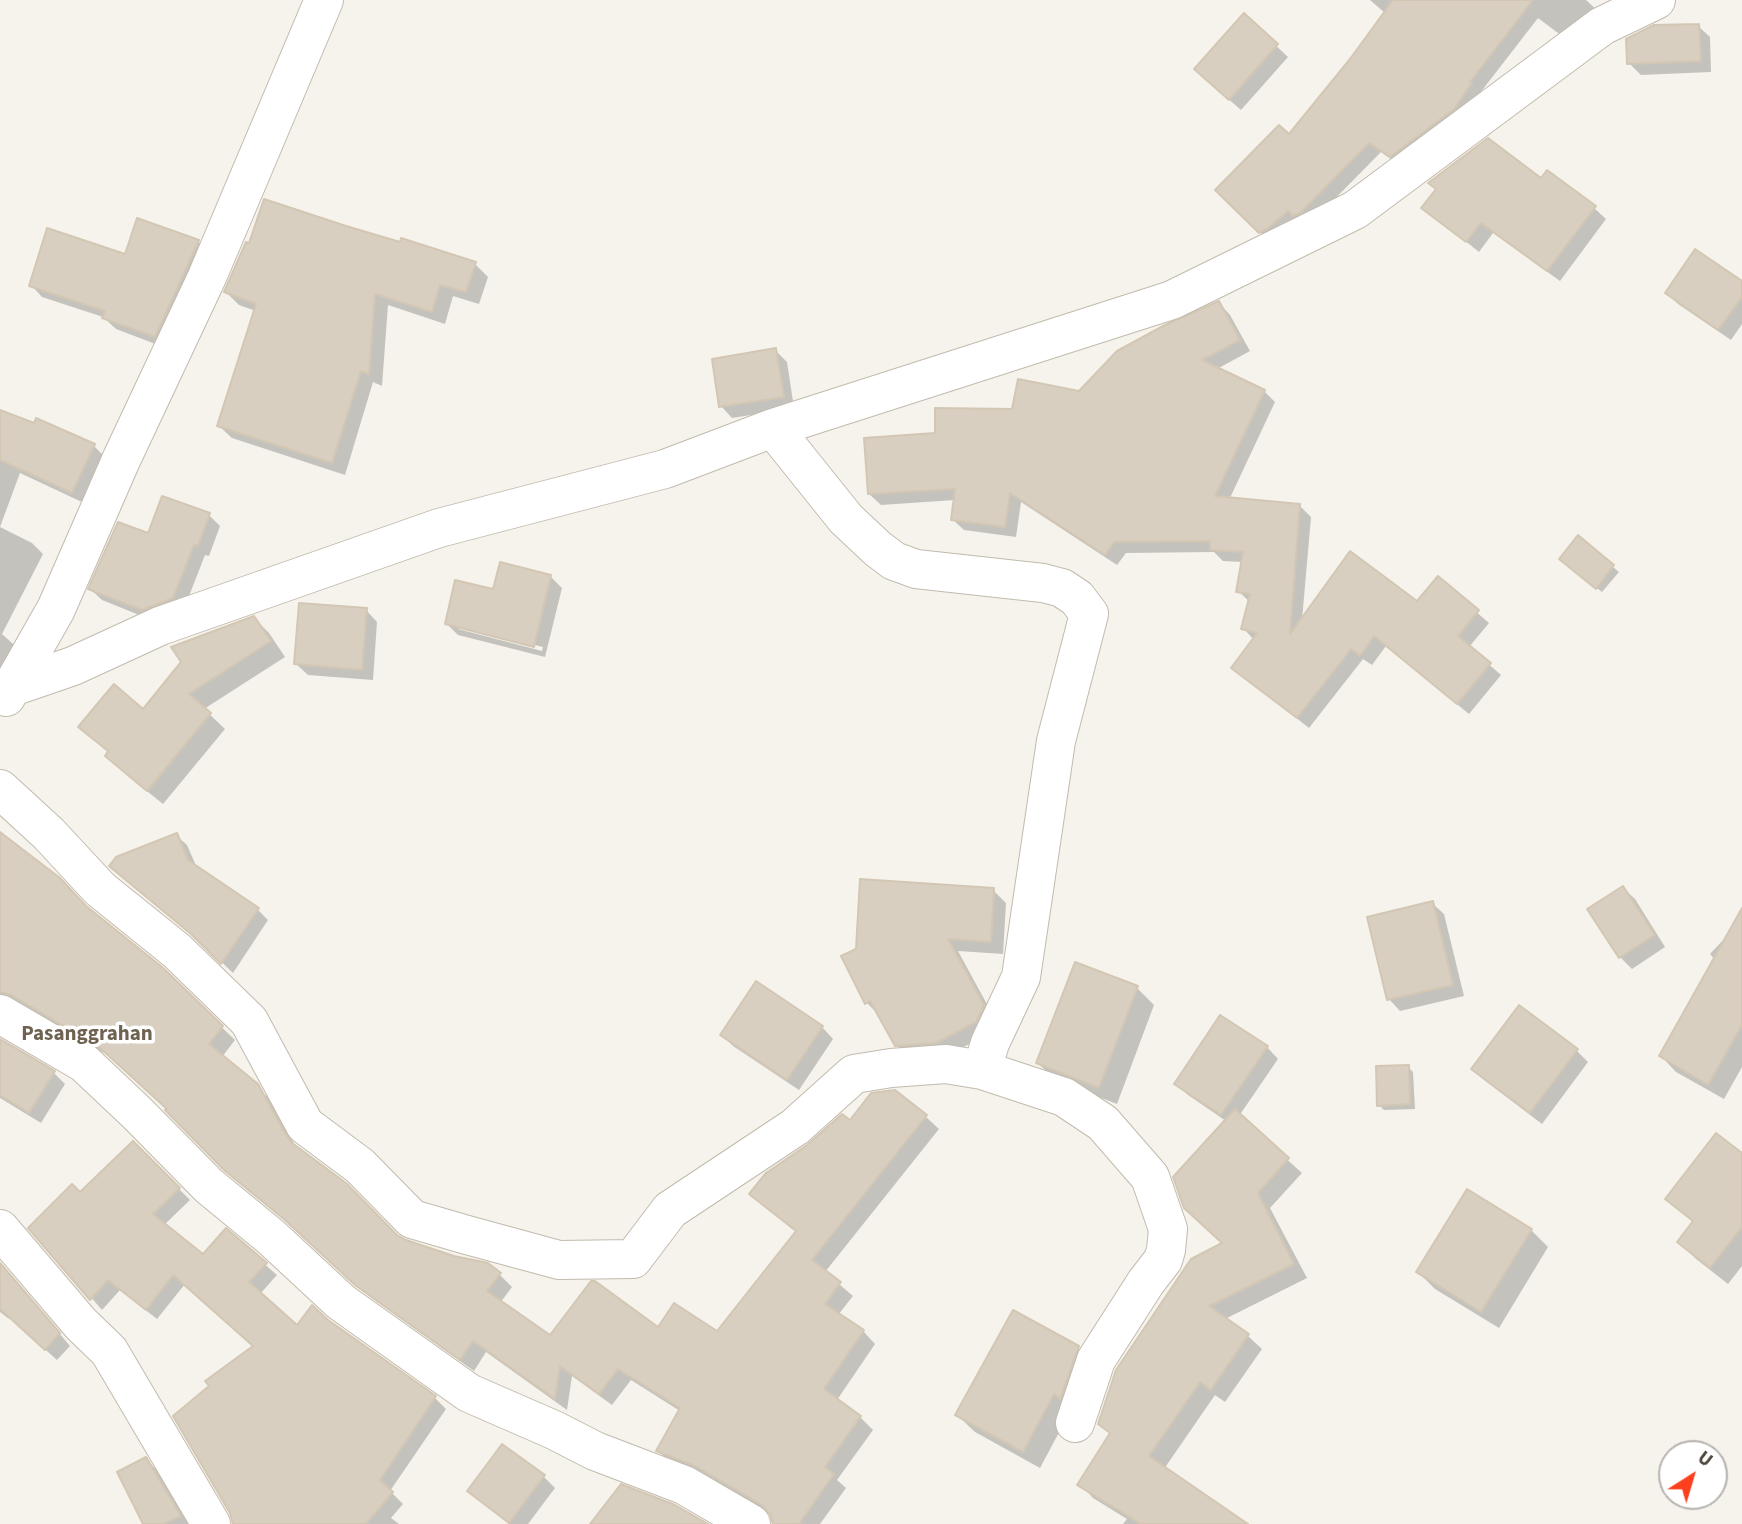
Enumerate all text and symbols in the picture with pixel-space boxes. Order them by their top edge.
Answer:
district label: Pasanggrahan [21,1022,153,1048]
north arrow [1658,1440,1728,1510]
text: U [1692,1445,1718,1474]

